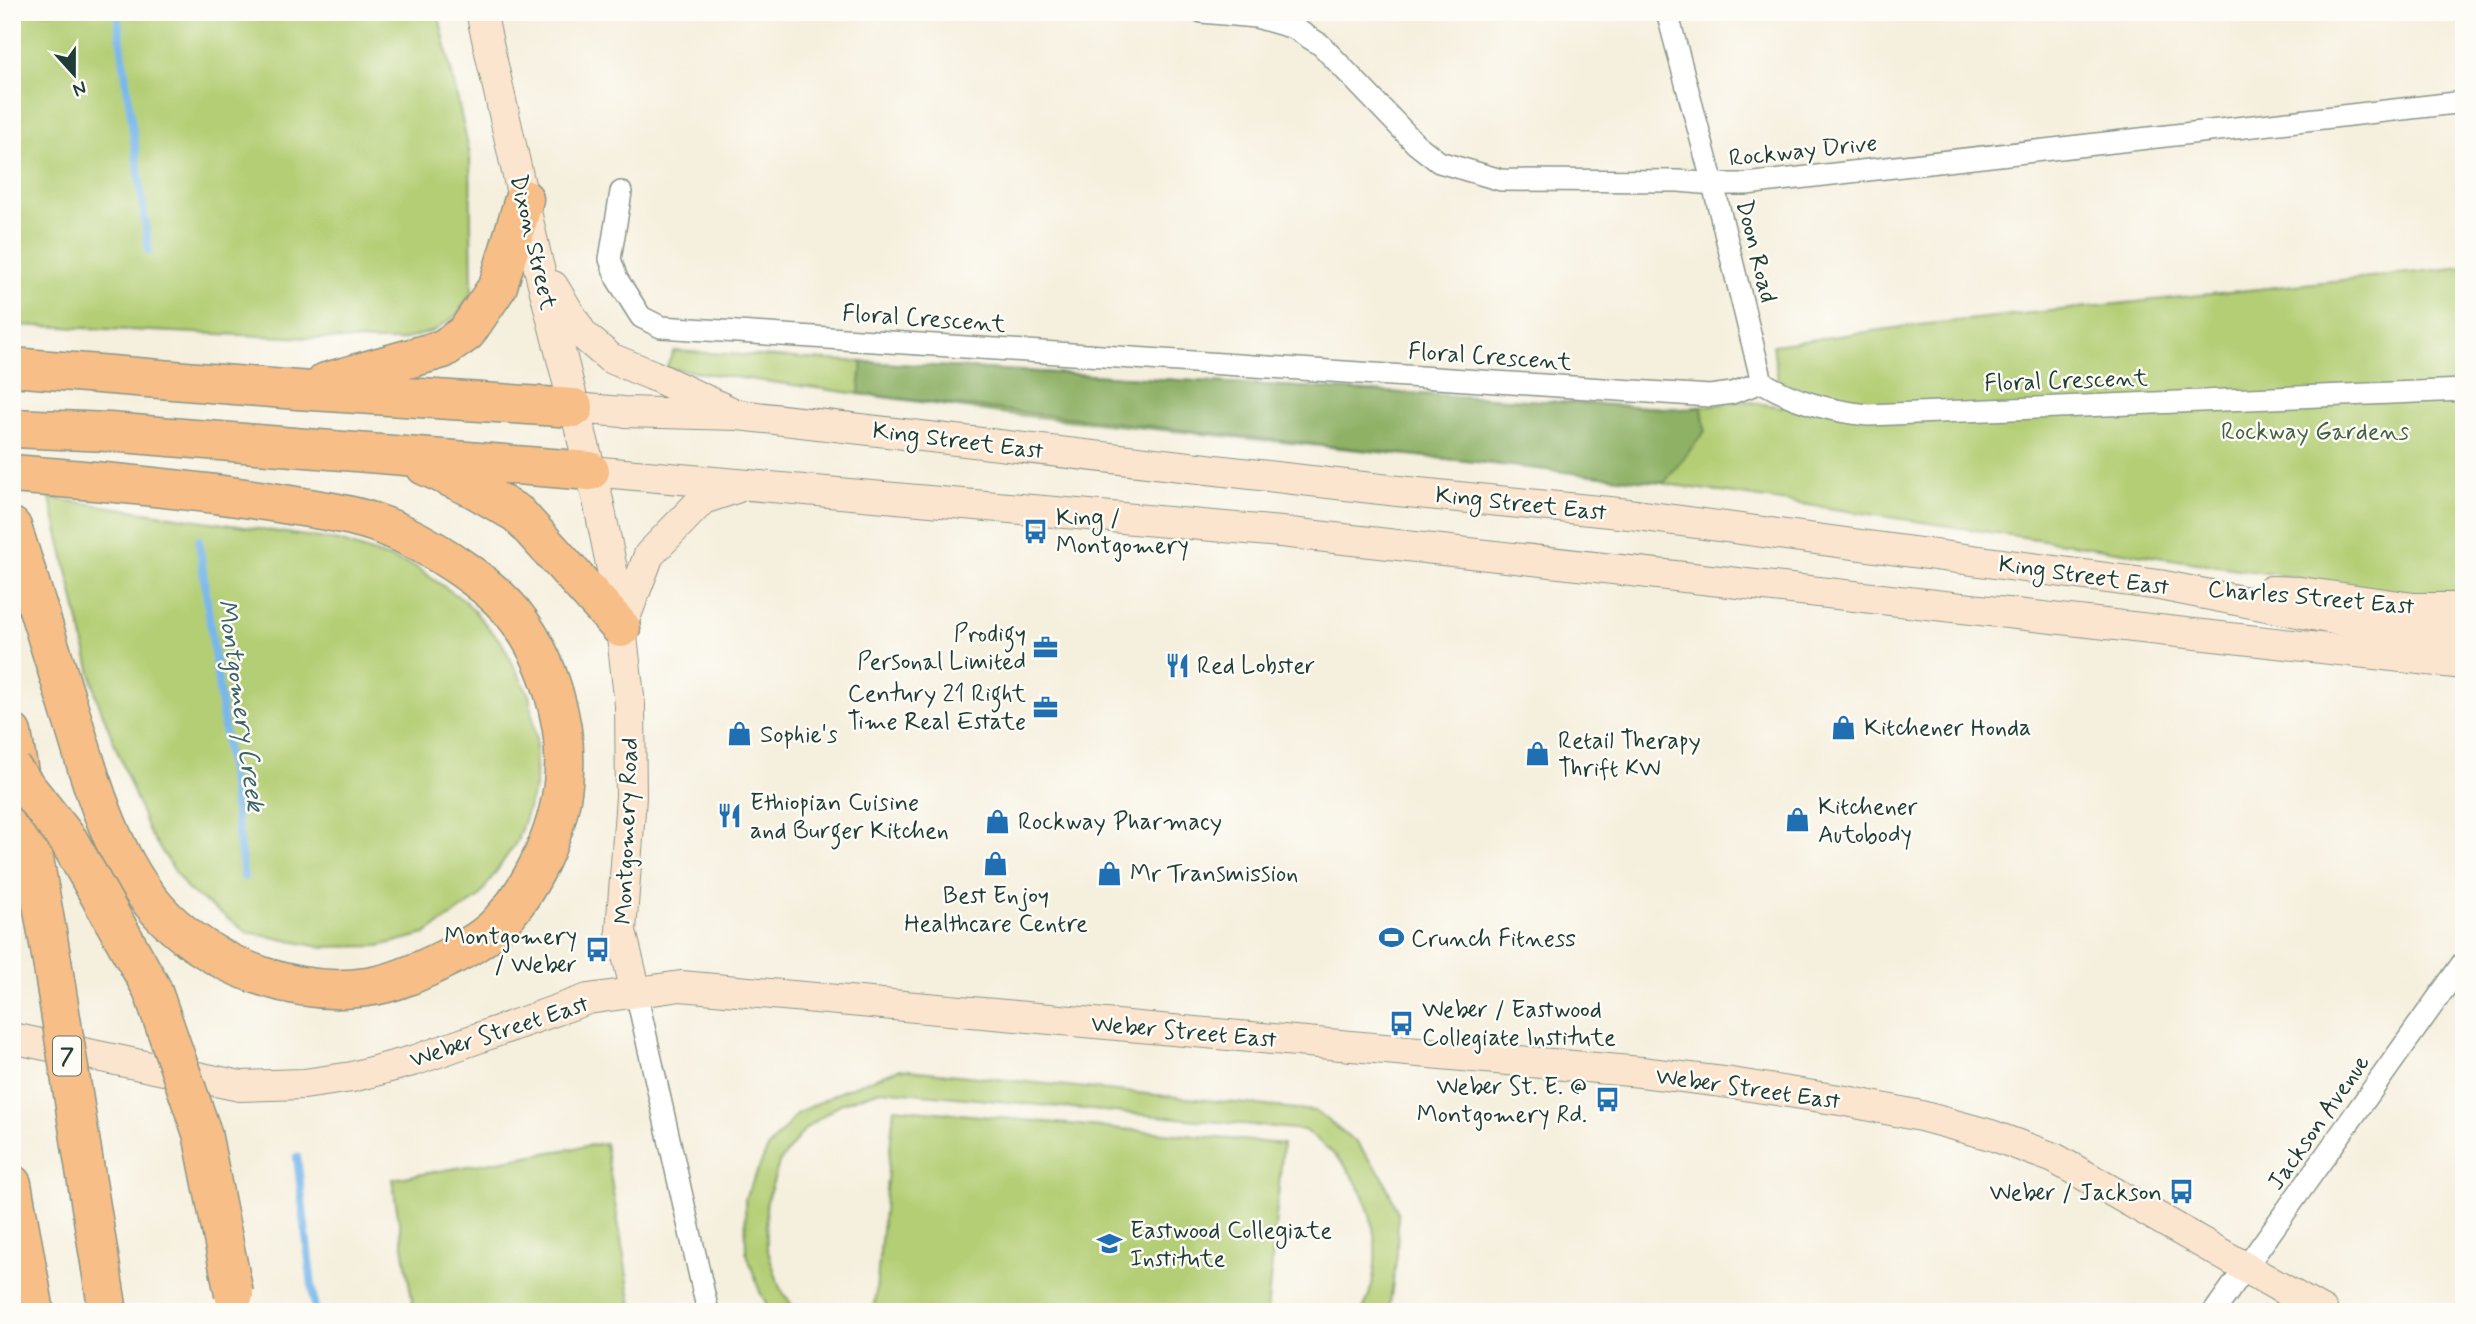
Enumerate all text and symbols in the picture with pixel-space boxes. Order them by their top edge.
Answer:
north arrow [38,38,108,108]
text: N [69,75,90,102]
street label: Rockway Drive [1727,128,1879,175]
street label: Dixon Street [502,172,563,313]
street label: Doon Road [1728,197,1783,306]
street label: Floral Crescent [841,298,1007,341]
street label: Floral Crescent [1407,336,1573,379]
street label: Floral Crescent [1984,363,2148,400]
street label: King Street East [870,416,1045,469]
park label: Rockway Gardens [2221,417,2409,448]
street label: King Street East [1434,480,1608,531]
place label: King / Montgomery [1056,503,1189,562]
bus stop icon: King / Montgomery [1022,517,1050,545]
street label: King Street East [1996,549,2171,606]
street label: Charles Street East [2206,574,2416,623]
water label: Montgomery Creek [208,597,272,816]
place label: Prodigy Personal Limited [857,619,1026,678]
office icon: Prodigy Personal Limited [1032,633,1060,661]
restaurant icon: Red Lobster [1163,651,1191,679]
place label: Red Lobster [1197,651,1315,682]
place label: Century 21 Right Time Real Estate [847,679,1026,738]
office icon: Century 21 Right Time Real Estate [1032,693,1060,721]
shop icon: Kitchener Honda [1830,713,1858,741]
place label: Kitchener Honda [1864,713,2031,744]
shop icon: Sophie's [726,720,754,748]
place label: Sophie's [760,720,838,751]
place label: Retail Therapy Thrift KW [1558,726,1701,785]
street label: Montgomery Road [609,737,646,925]
shop icon: Retail Therapy Thrift KW [1524,740,1552,768]
place label: Ethiopian Cuisine and Burger Kitchen [750,788,949,850]
place label: Kitchener Autobody [1818,792,1918,851]
restaurant icon: Ethiopian Cuisine and Burger Kitchen [716,802,744,830]
shop icon: Kitchener Autobody [1784,806,1812,834]
shop icon: Rockway Pharmacy [984,807,1012,835]
place label: Rockway Pharmacy [1018,807,1222,838]
shop icon: Best Enjoy Healthcare Centre [982,850,1010,878]
shop icon: Mr Transmission [1096,859,1124,887]
place label: Mr Transmission [1130,859,1298,890]
place label: Best Enjoy Healthcare Centre [904,881,1088,940]
place label: Montgomery / Weber [444,922,577,981]
sports icon: Crunch Fitness [1377,924,1405,952]
place label: Crunch Fitness [1411,924,1576,955]
bus stop icon: Montgomery / Weber [583,936,611,964]
street label: Weber Street East [406,989,593,1076]
place label: Weber / Eastwood Collegiate Institute [1422,995,1616,1054]
street label: Weber Street East [1090,1009,1278,1056]
bus stop icon: Weber / Eastwood Collegiate Institute [1388,1009,1416,1037]
road number: 7 [53,1036,81,1076]
street label: Jackson Avenue [2261,1049,2377,1197]
street label: Weber Street East [1653,1061,1843,1118]
place label: Weber St. E. @ Montgomery Rd. [1417,1072,1587,1131]
bus stop icon: Weber St. E. @ Montgomery Rd. [1593,1086,1621,1114]
place label: Weber / Jackson [1990,1178,2162,1209]
bus stop icon: Weber / Jackson [2168,1178,2196,1206]
place label: Eastwood Collegiate Institute [1130,1216,1332,1275]
school or university icon: Eastwood Collegiate Institute [1096,1230,1124,1258]

